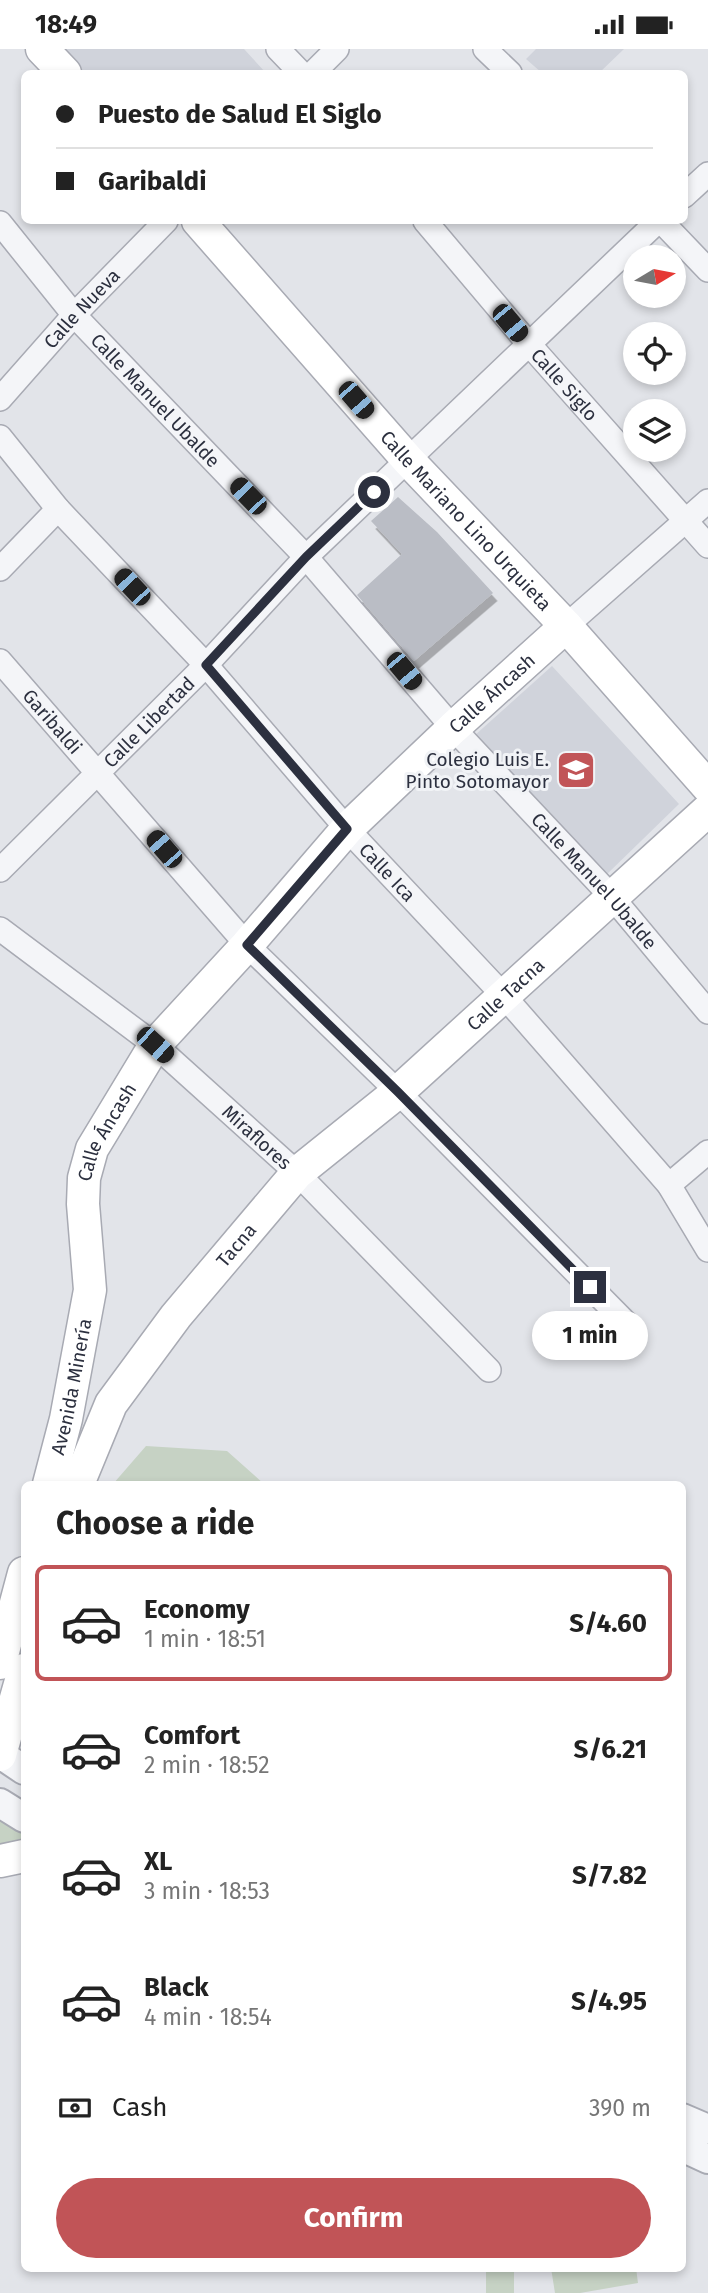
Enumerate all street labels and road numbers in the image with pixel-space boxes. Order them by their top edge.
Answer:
street label: Calle Nueva [39,264,125,353]
street label: Calle Manuel Ubalde [86,328,225,472]
street label: Calle Siglo [526,343,603,425]
street label: Calle Mariano Lino Urquieta [376,426,557,615]
street label: Calle Áncash [444,648,540,738]
street label: Calle Libertad [98,672,199,772]
street label: Garibaldi [18,684,87,759]
street label: Calle Manuel Ubalde [527,807,662,954]
street label: Calle Ica [355,838,421,906]
street label: Calle Tacna [462,953,549,1035]
street label: Calle Áncash [72,1079,141,1184]
street label: Miraflores [218,1100,297,1174]
street label: Tacna [211,1219,261,1271]
street label: Avenida Minería [46,1317,96,1457]

